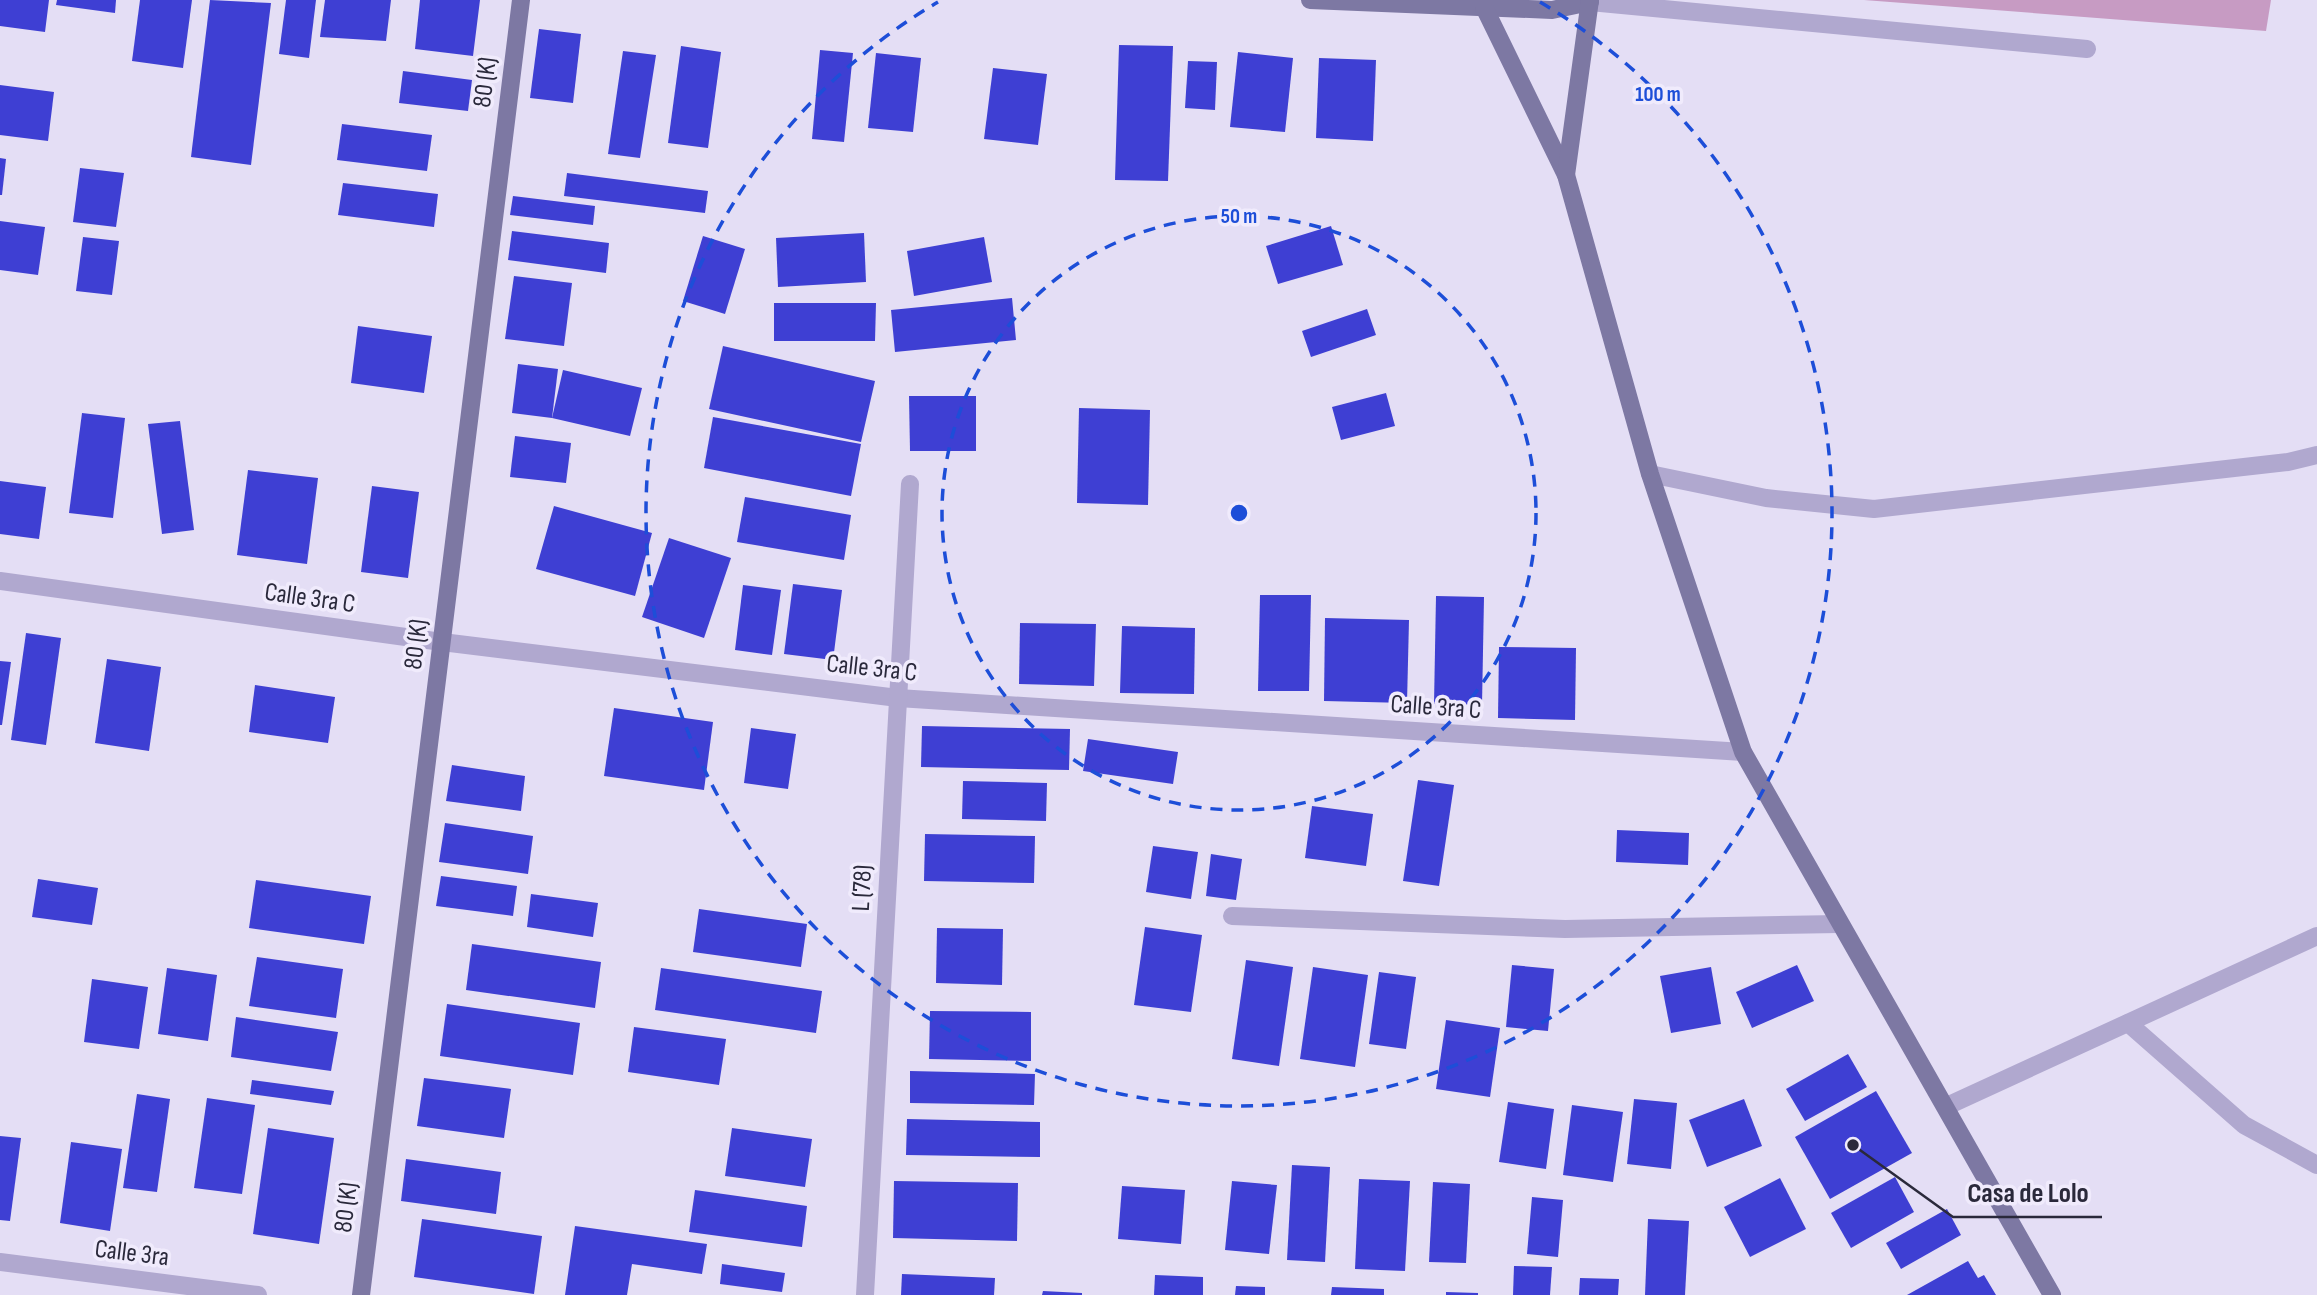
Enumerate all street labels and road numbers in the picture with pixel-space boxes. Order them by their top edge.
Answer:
street label: 80 (K) [467,55,504,109]
street label: Calle 3ra C [263,577,357,620]
street label: 80 (K) [398,617,435,671]
street label: Calle 3ra C [825,648,919,689]
street label: Calle 3ra C [1389,689,1482,726]
street label: L (78) [846,864,879,912]
street label: 80 (K) [328,1180,365,1234]
street label: Calle 3ra [93,1234,171,1273]

